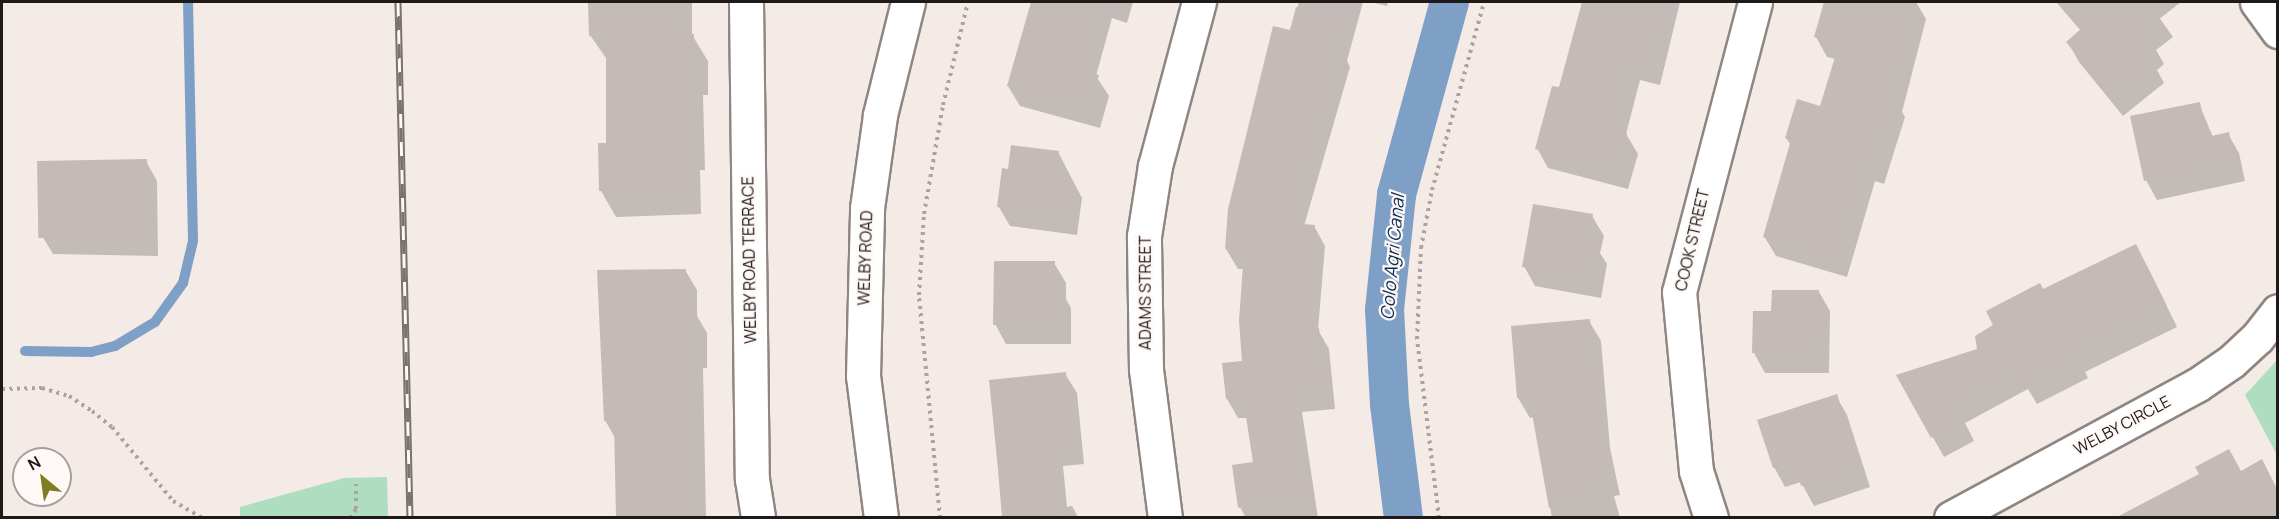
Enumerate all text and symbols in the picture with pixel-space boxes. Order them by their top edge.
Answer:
street label: WELBY ROAD TERRACE [738,176,760,344]
street label: COOK STREET [1671,187,1713,293]
water label: Colo Agri Canal [1376,193,1408,321]
street label: WELBY ROAD [854,210,876,306]
street label: ADAMS STREET [1135,236,1155,350]
street label: WELBY CIRCLE [2070,391,2174,459]
north arrow [12,447,72,507]
text: N [24,451,45,475]

